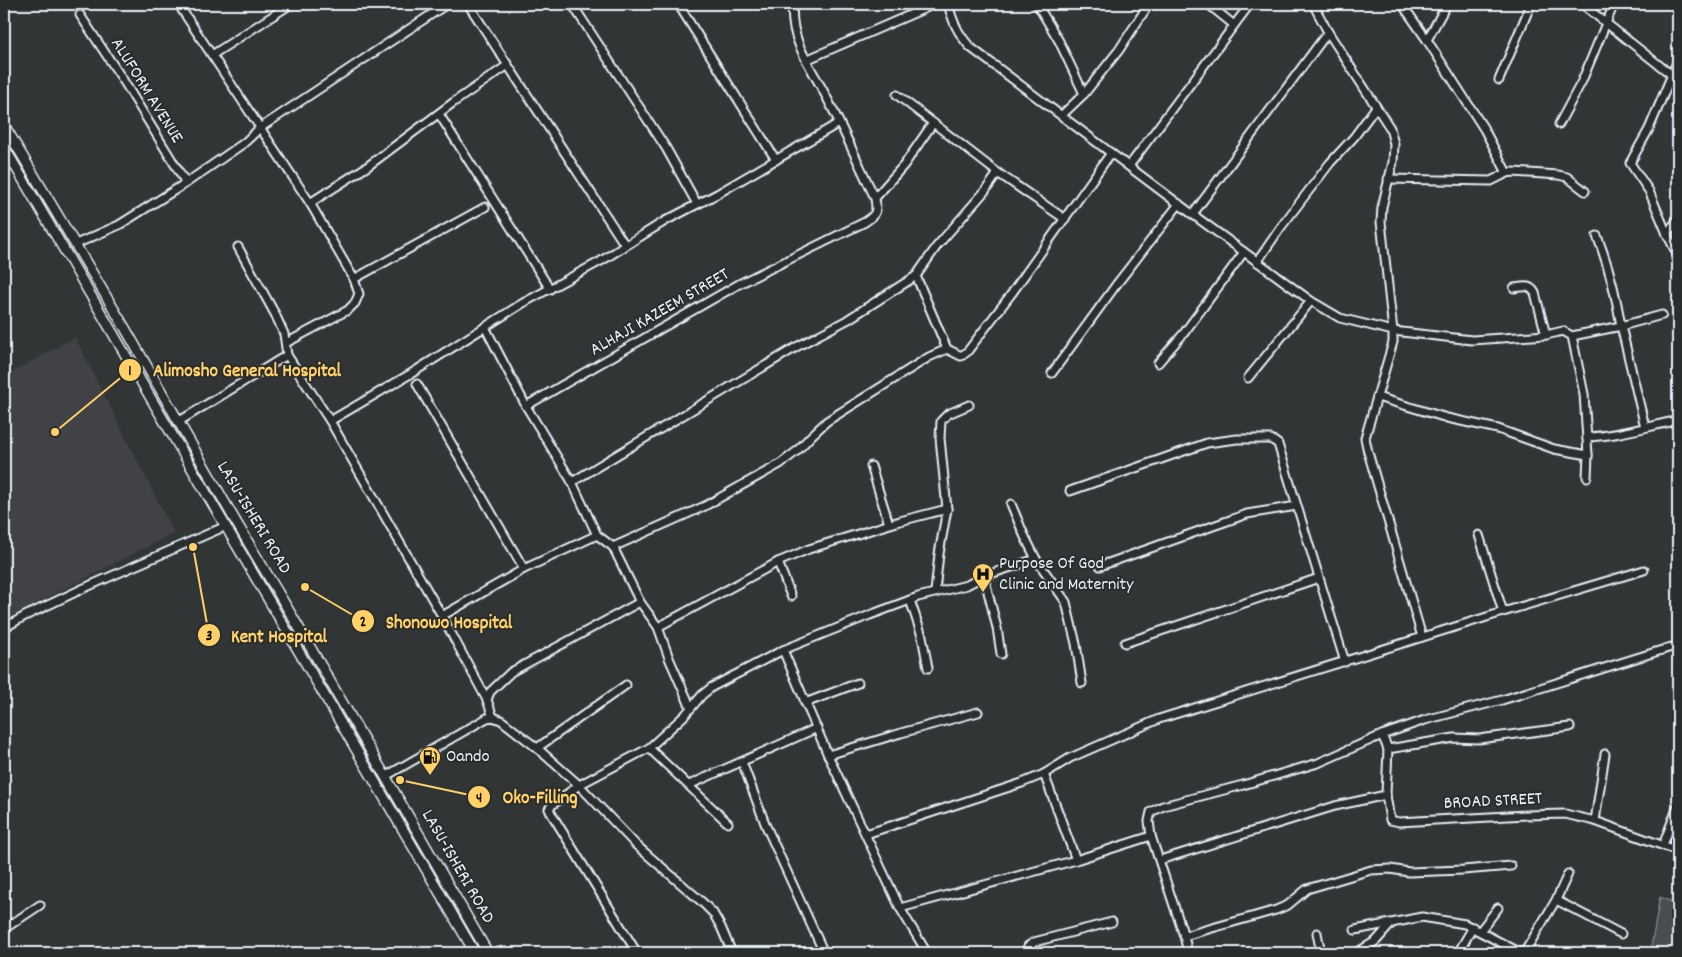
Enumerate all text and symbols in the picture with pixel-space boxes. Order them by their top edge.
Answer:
street label: ALUFORM AVENUE [104,33,188,149]
street label: ALHAJI KAZEEM STREET [586,263,734,363]
callout: Alimosho General Hospital [118,353,351,387]
text: Alimosho General Hospital [153,359,342,386]
text: 1 [128,361,132,383]
street label: LASU-ISHERI ROAD [209,457,297,579]
place label: Purpose Of God Clinic and Maternity [999,552,1134,598]
hospital icon: Purpose Of God Clinic and Maternity [971,562,995,593]
callout: Shonowo Hospital [350,604,522,638]
text: Shonowo Hospital [386,611,513,638]
text: 2 [360,612,366,634]
callout: Kent Hospital [196,618,337,652]
text: Kent Hospital [231,625,328,652]
text: 3 [206,626,213,648]
fuel station icon: Oando [418,745,442,776]
place label: Oando [446,745,490,770]
callout: Oko-Filling [467,780,587,814]
text: Oko-Filling [502,786,578,813]
street label: BROAD STREET [1443,787,1543,817]
text: 4 [476,788,482,810]
street label: LASU-ISHERI ROAD [414,806,500,928]

